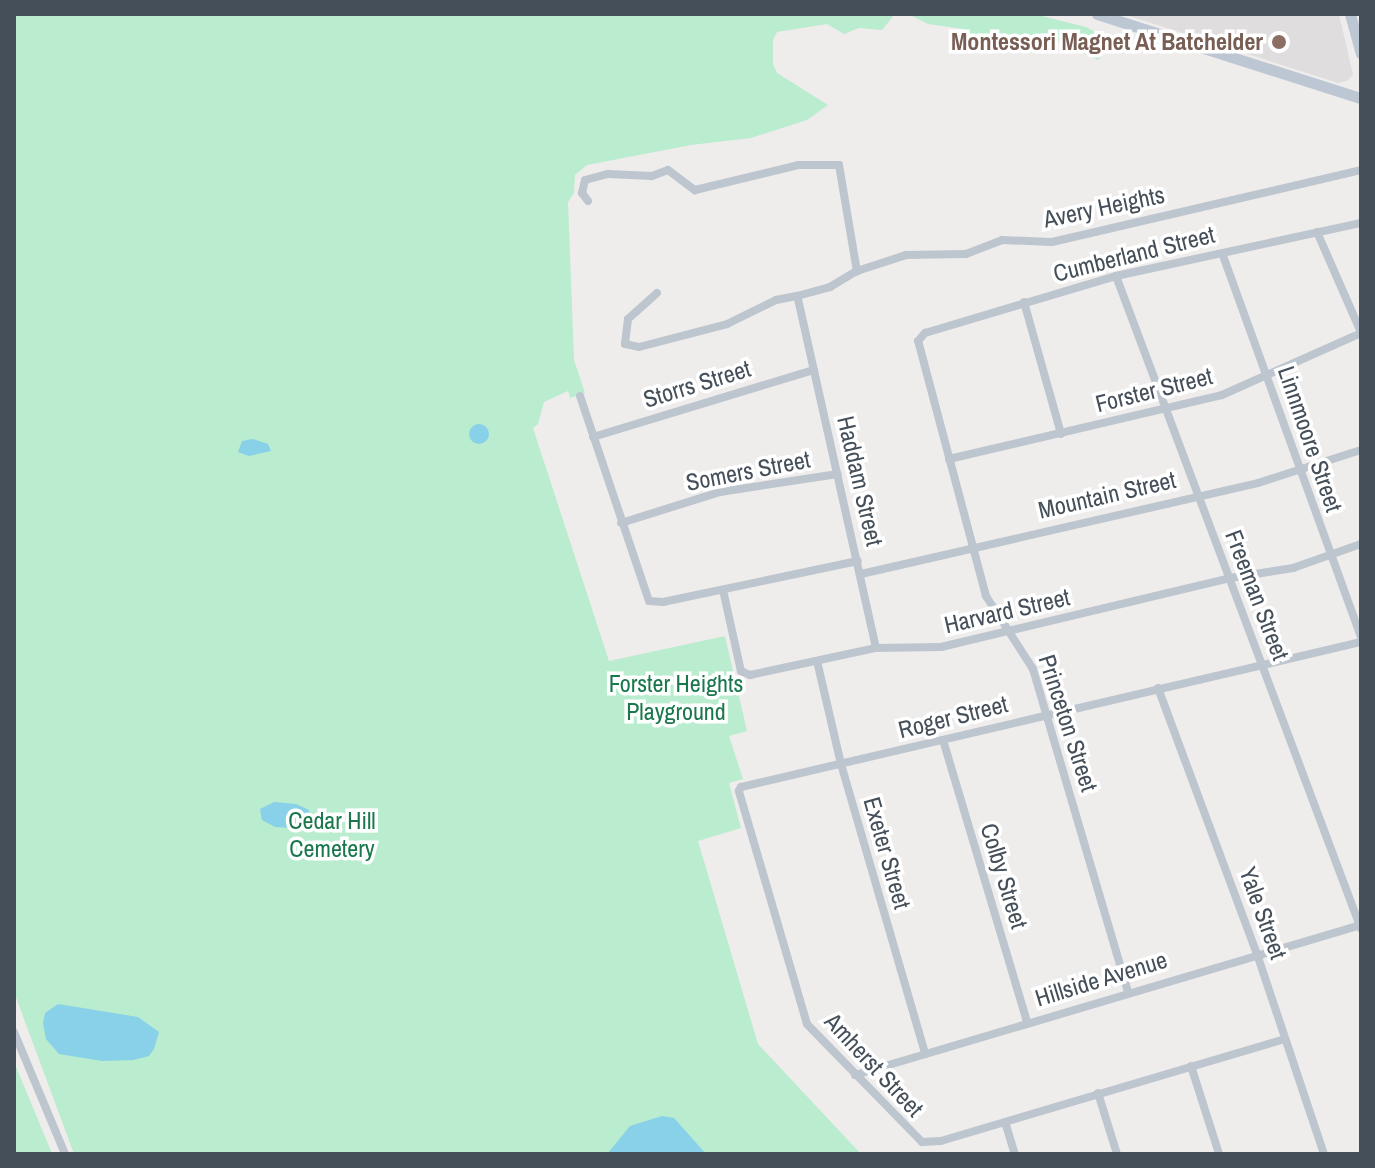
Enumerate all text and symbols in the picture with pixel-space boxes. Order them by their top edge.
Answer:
place label: Montessori Magnet At Batchelder [950,28,1263,56]
marker: Montessori Magnet At Batchelder [1270,33,1288,51]
street label: Avery Heights [1041,180,1167,234]
street label: Cumberland Street [1050,220,1218,288]
street label: Storrs Street [640,354,754,414]
street label: Forster Street [1093,362,1215,418]
street label: Linnmoore Street [1272,362,1348,516]
street label: Haddam Street [831,413,889,549]
street label: Somers Street [684,445,812,497]
street label: Mountain Street [1036,465,1178,525]
street label: Freeman Street [1219,526,1295,664]
street label: Harvard Street [941,583,1073,639]
street label: Princeton Street [1032,651,1104,795]
park label: Forster Heights Playground [609,670,743,726]
street label: Roger Street [895,690,1011,744]
street label: Exeter Street [857,794,917,912]
park label: Cedar Hill Cemetery [288,807,376,863]
street label: Colby Street [974,820,1034,932]
street label: Yale Street [1233,863,1293,963]
street label: Hillside Avenue [1031,945,1171,1013]
street label: Amherst Street [819,1007,929,1123]

